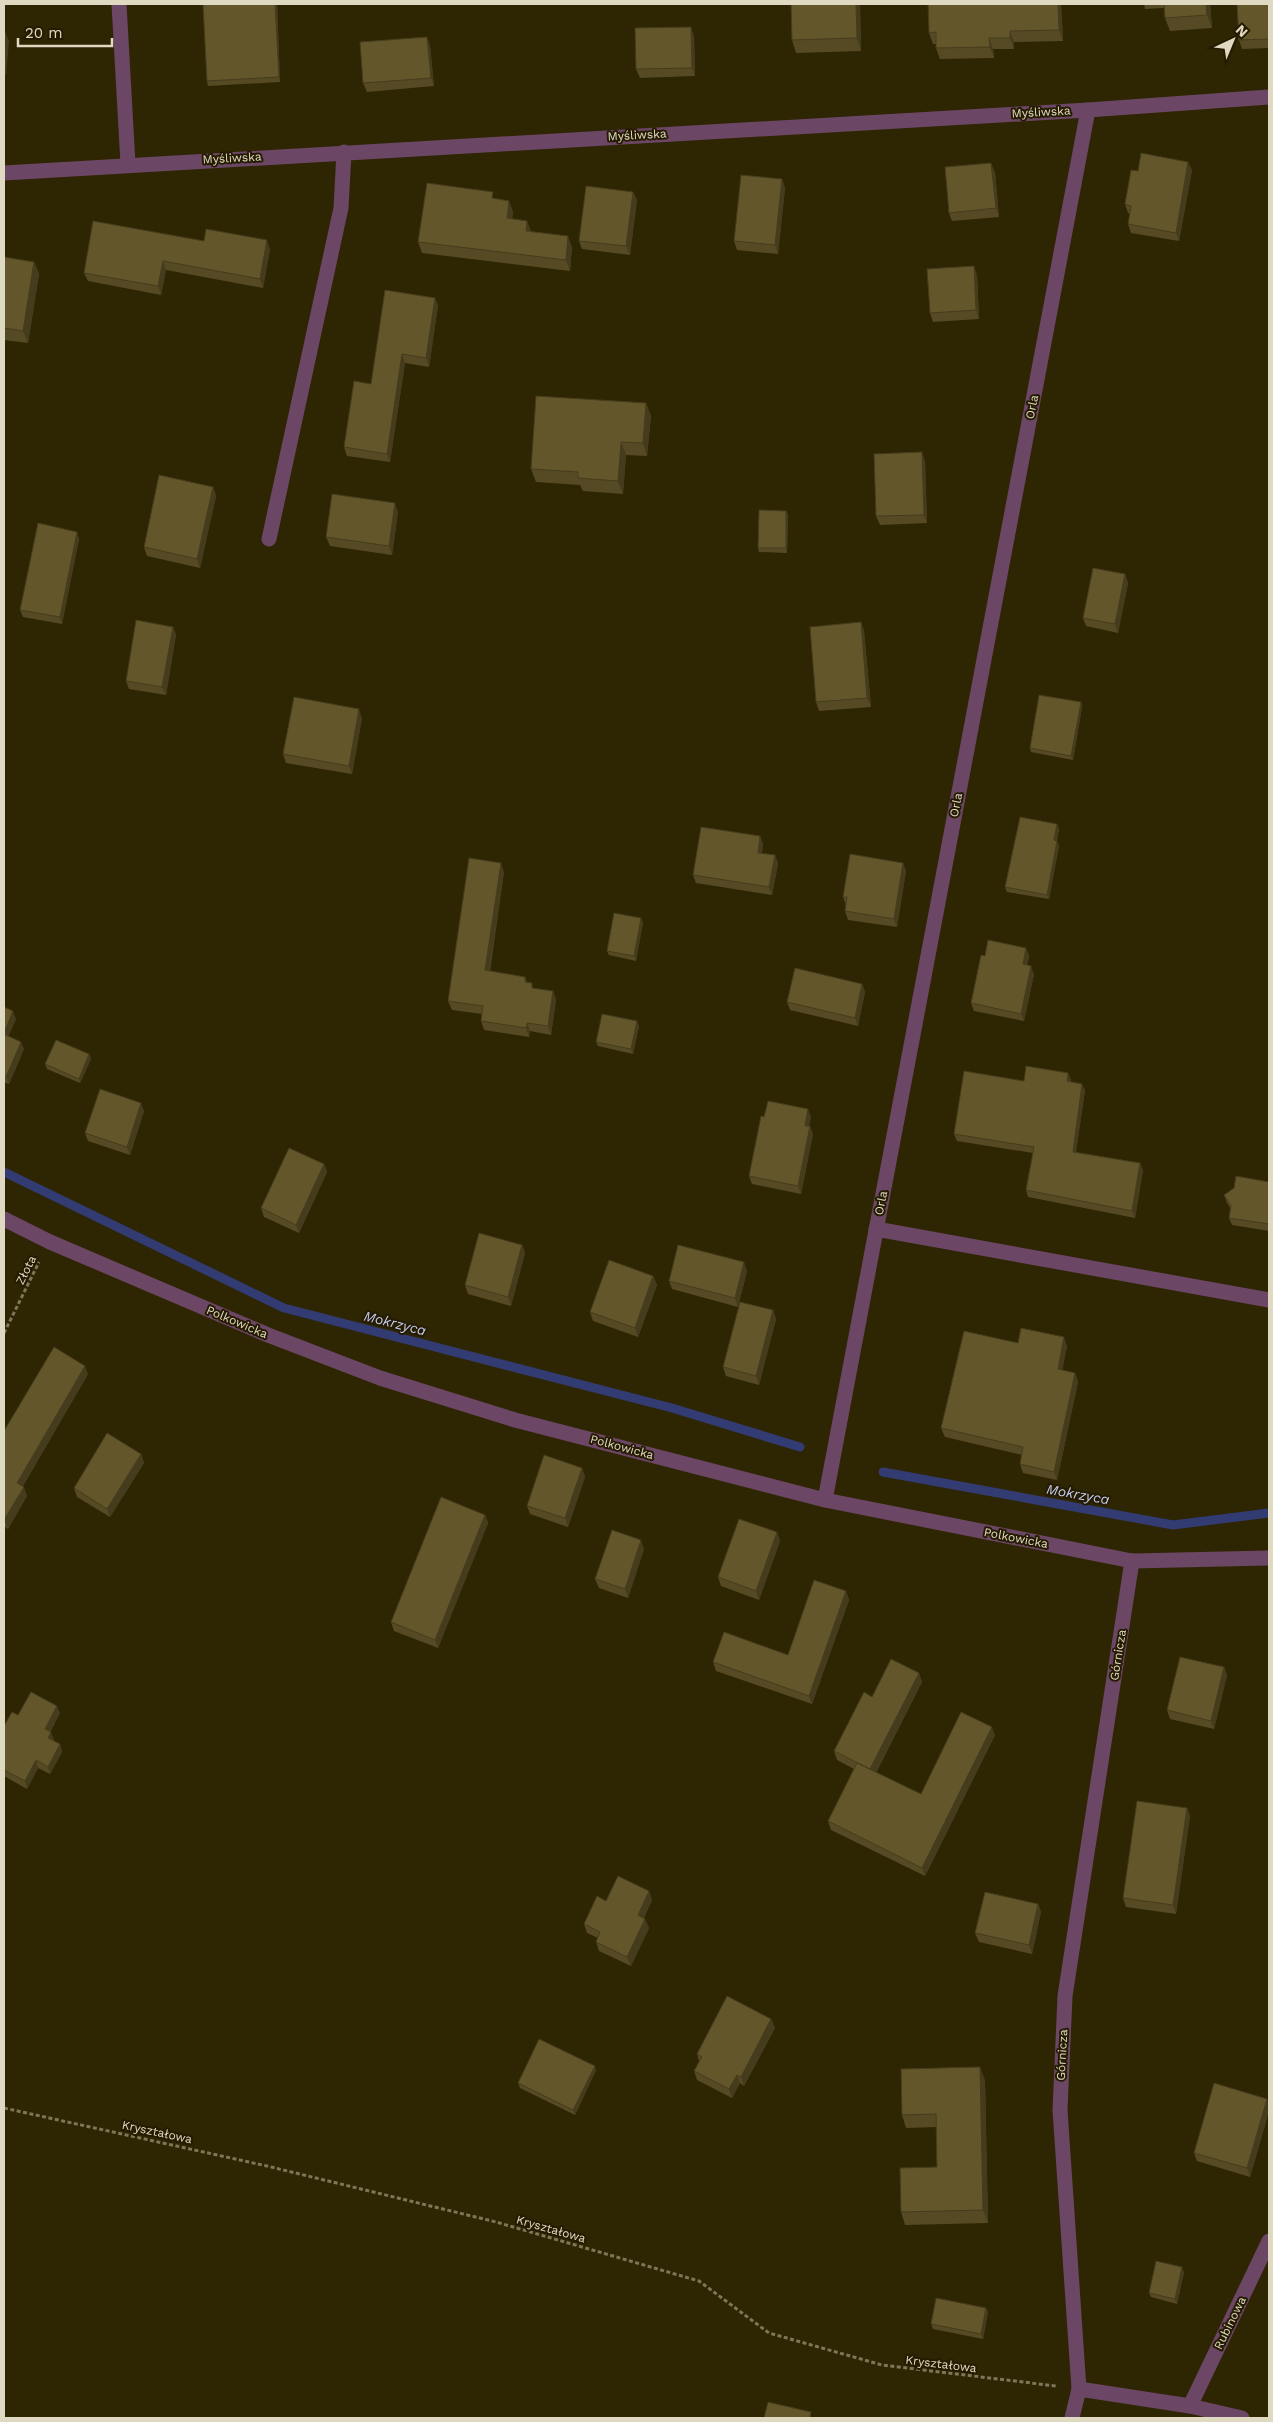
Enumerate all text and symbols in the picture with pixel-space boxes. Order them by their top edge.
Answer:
scale bar [18,15,111,47]
north arrow [1208,15,1258,65]
text: N [1233,21,1251,40]
text: 20 m [25,24,63,42]
street label: Myśliwska [1011,103,1071,121]
street label: Myśliwska [607,126,667,144]
street label: Myśliwska [202,149,262,167]
street label: Orla [1023,394,1041,420]
street label: Orla [947,792,965,818]
street label: Orla [872,1190,890,1216]
street label: Złota [13,1253,39,1287]
street label: Polkowicka [204,1303,270,1341]
water label: Mokrzyca [362,1308,428,1339]
street label: Polkowicka [589,1432,655,1462]
water label: Mokrzyca [1045,1481,1111,1507]
street label: Polkowicka [983,1525,1049,1551]
street label: Górnicza [1107,1628,1129,1681]
street label: Górnicza [1054,2029,1070,2081]
street label: Kryształowa [121,2118,194,2146]
street label: Kryształowa [515,2212,587,2246]
street label: Rubinowa [1211,2294,1249,2352]
street label: Kryształowa [905,2353,978,2375]

